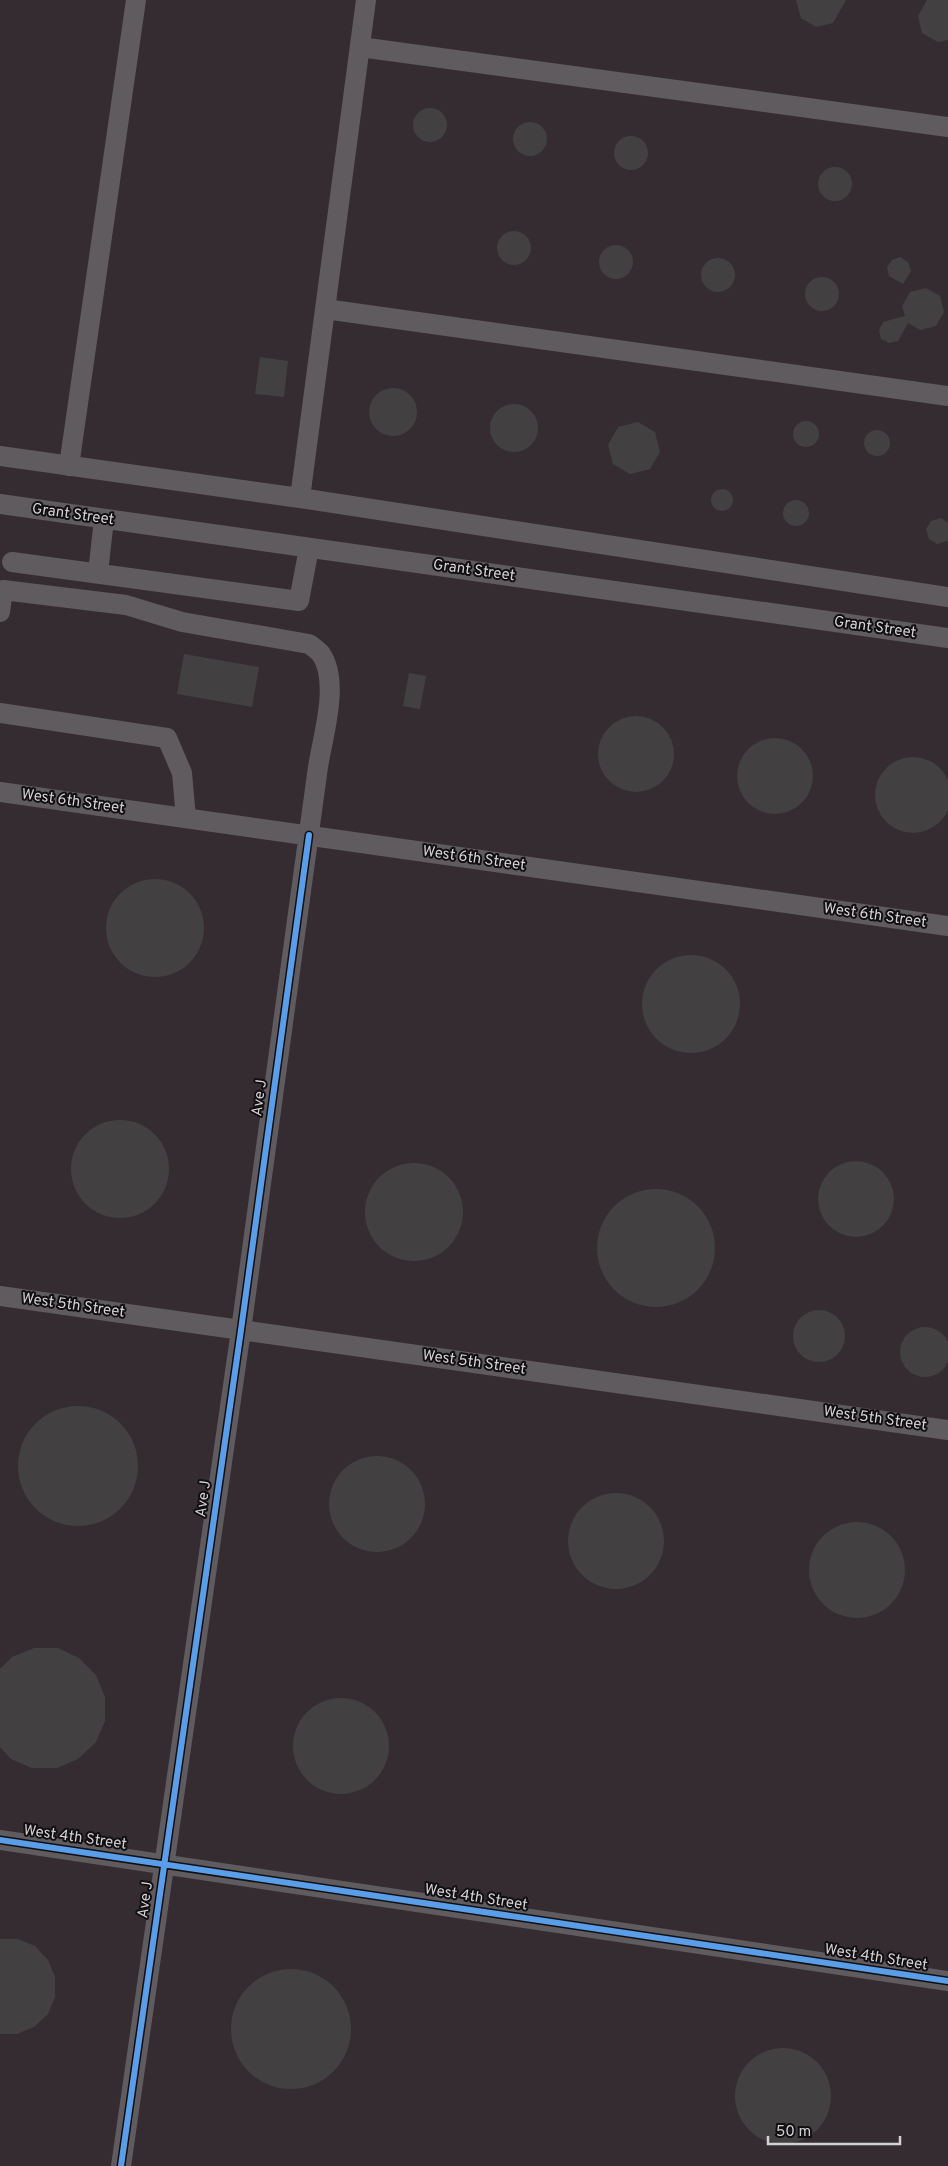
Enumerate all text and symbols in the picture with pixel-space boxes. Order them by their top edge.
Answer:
street label: Grant Street [31,500,115,530]
street label: Grant Street [432,556,516,586]
street label: Grant Street [833,613,917,643]
street label: West 6th Street [20,785,126,819]
street label: West 6th Street [421,842,527,876]
street label: West 6th Street [822,899,928,933]
street label: Ave J [248,1078,272,1118]
street label: West 5th Street [20,1289,126,1323]
street label: West 5th Street [421,1346,527,1380]
street label: West 5th Street [822,1402,928,1436]
street label: Ave J [192,1479,216,1519]
street label: West 4th Street [22,1821,128,1855]
street label: Ave J [134,1880,158,1920]
street label: West 4th Street [423,1880,529,1916]
street label: West 4th Street [823,1940,929,1976]
scale bar [768,2114,900,2146]
text: 50 m [776,2123,811,2142]

